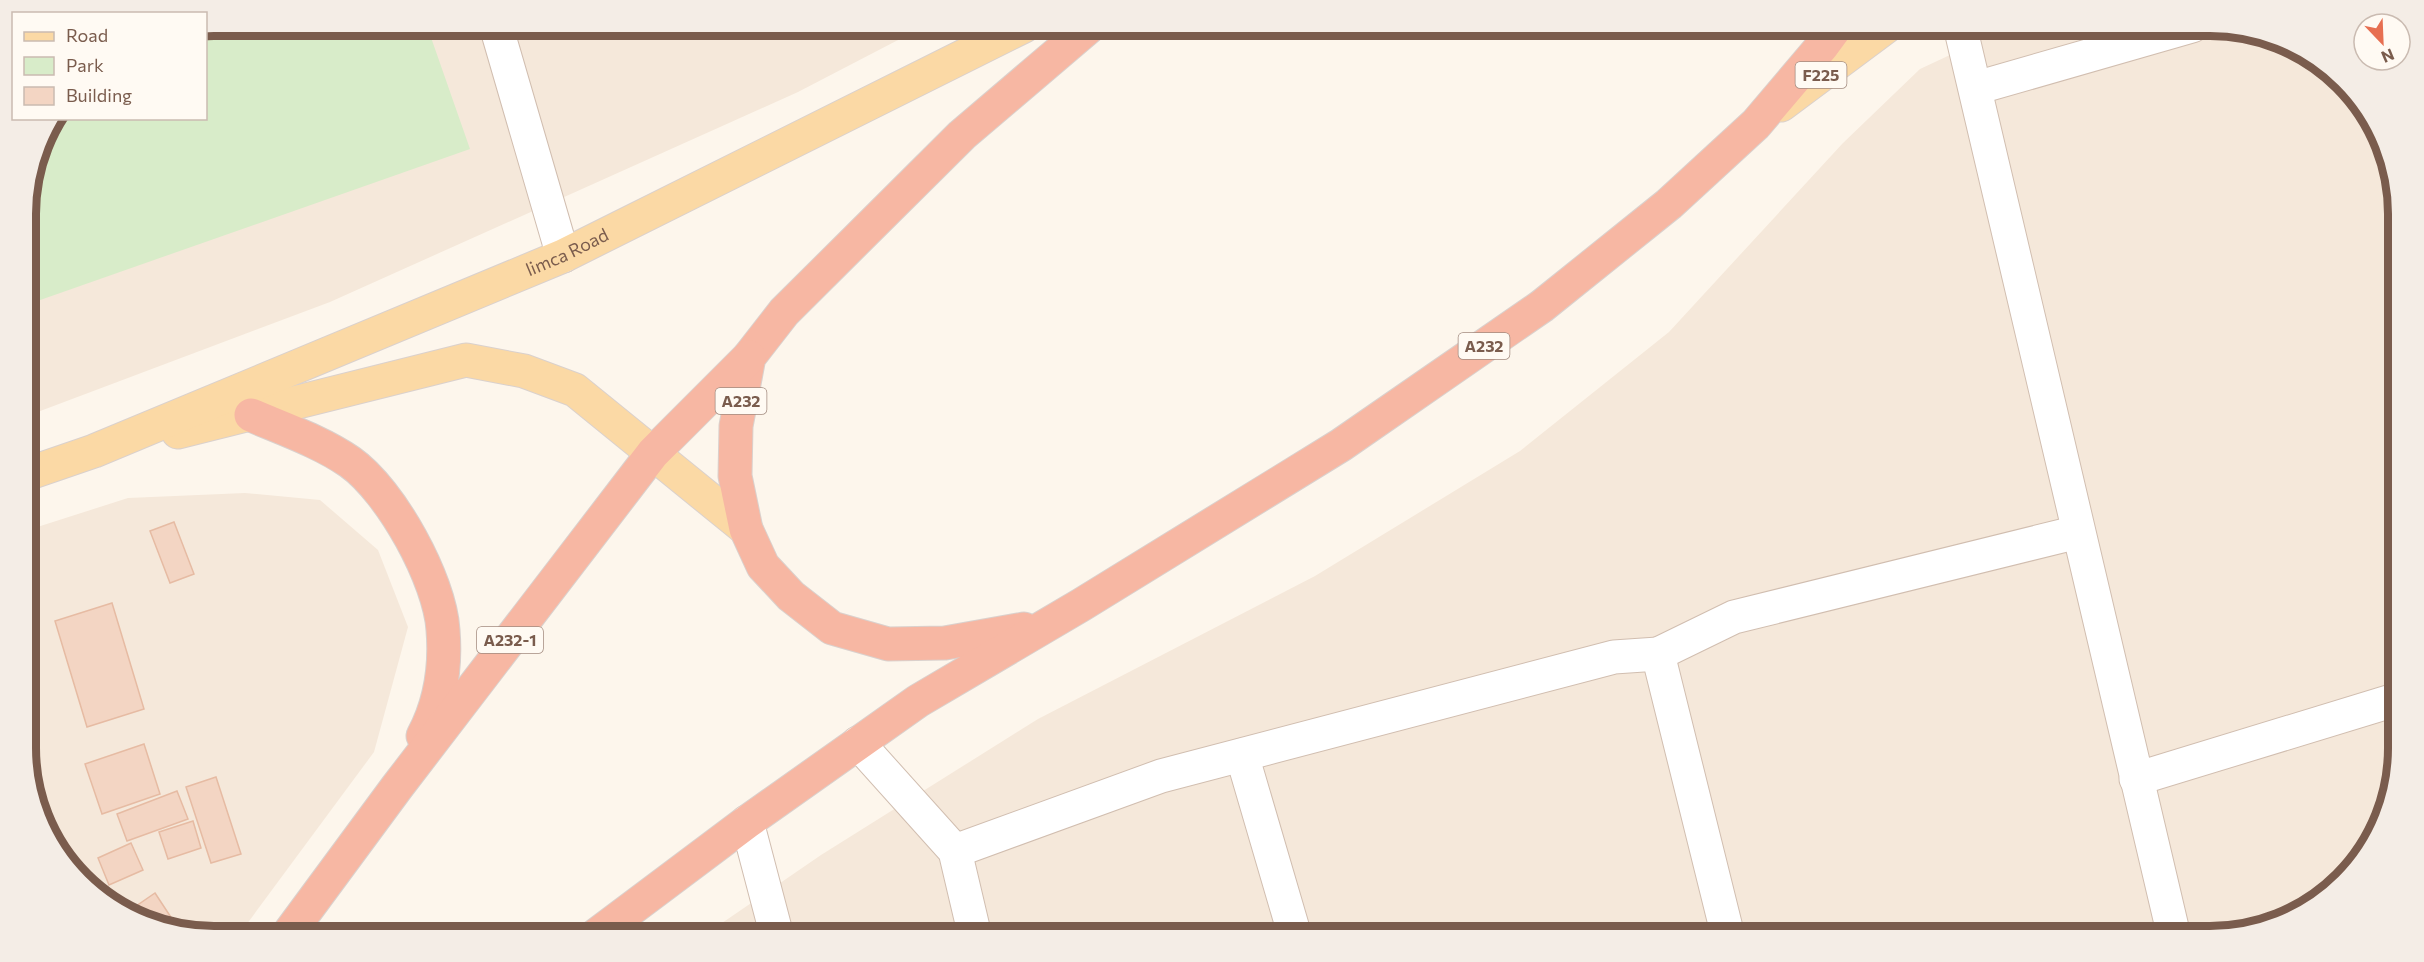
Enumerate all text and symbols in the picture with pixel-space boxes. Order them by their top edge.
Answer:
legend [12,12,207,120]
north arrow [2352,12,2412,72]
text: Road [66,24,108,46]
text: N [2379,45,2397,67]
text: Park [66,54,104,76]
road number: F225 [1796,62,1846,88]
text: Building [66,84,132,106]
street label: limca Road [522,223,612,280]
road number: A232 [1458,333,1510,359]
road number: A232 [716,388,766,414]
road number: A232-1 [477,627,543,653]

